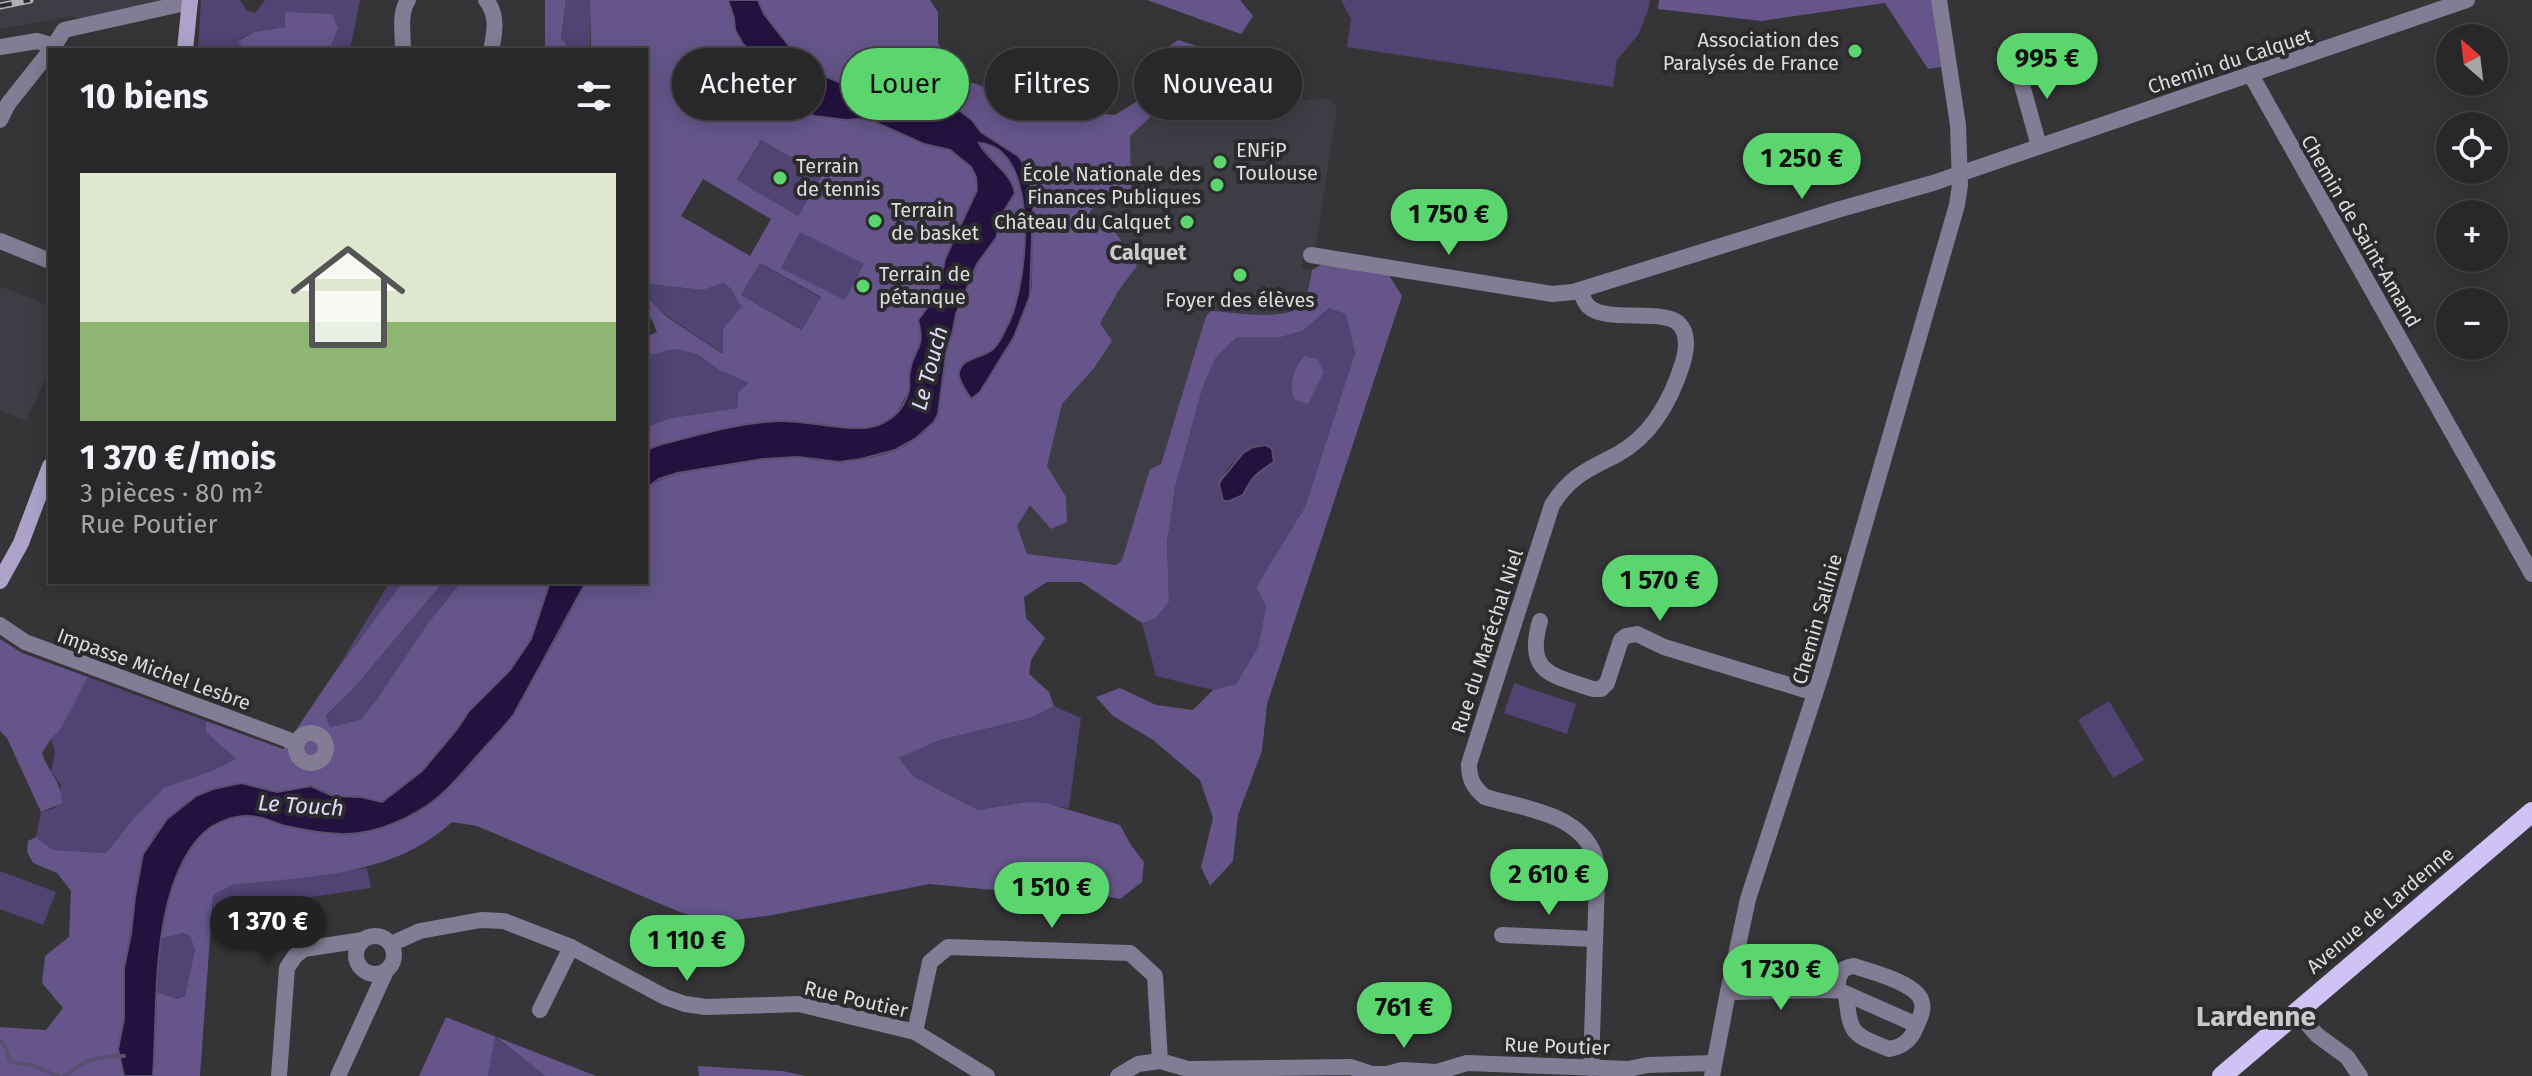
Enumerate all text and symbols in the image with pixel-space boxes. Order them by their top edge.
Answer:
street label: Chemin du Calquet [2145,23,2316,99]
north arrow [2436,24,2508,96]
map controls [2436,24,2508,360]
place label: Association des Paralysés de France [1663,28,1839,75]
pin: 995 € [1991,33,2103,101]
marker: Association des Paralysés de France [1846,42,1864,60]
text: 995 € [2015,43,2079,74]
chip: Acheter [672,48,825,120]
chip: Louer [841,48,969,120]
chip: Filtres [985,48,1118,120]
chip: Nouveau [1134,48,1302,120]
icon: filters [572,74,616,118]
text: 10 biens [80,76,208,117]
button: locate [2436,112,2508,184]
street label: Chemin de Saint-Amand [2296,131,2426,331]
pin: 1 250 € [1728,133,1876,201]
place label: ENFiP Toulouse [1236,138,1318,185]
text: 1 250 € [1761,143,1843,174]
marker: ENFiP Toulouse [1211,153,1229,171]
place label: Terrain de tennis [796,154,880,201]
place label: École Nationale des Finances Publiques [1022,162,1201,209]
marker: Terrain de tennis [771,169,789,187]
marker: École Nationale des Finances Publiques [1208,176,1226,194]
pin: 1 750 € [1375,189,1523,257]
place label: Terrain de basket [891,198,980,245]
text: 1 750 € [1409,199,1489,230]
button: + [2436,200,2508,272]
place label: Château du Calquet [994,210,1172,234]
marker: Terrain de basket [866,212,884,230]
marker: Château du Calquet [1178,213,1196,231]
icon: home [276,225,420,369]
district label: Calquet [1109,239,1187,266]
place label: Terrain de pétanque [879,262,970,309]
marker: Foyer des élèves [1231,266,1249,284]
marker: Terrain de pétanque [854,277,872,295]
place label: Foyer des élèves [1165,288,1315,312]
button: − [2436,288,2508,360]
water label: Le Touch [905,323,954,413]
text: 1 370 €/mois [80,437,276,478]
text: 3 pièces · 80 m² [80,478,263,509]
text: Rue Poutier [80,509,218,540]
street label: Rue du Maréchal Niel [1446,546,1528,736]
street label: Chemin Salinie [1787,551,1847,687]
pin: 1 570 € [1586,555,1734,623]
text: 1 570 € [1620,565,1700,596]
street label: Impasse Michel Lesbre [54,623,254,715]
water label: Le Touch [257,789,345,822]
street label: Avenue de Lardenne [2301,841,2459,979]
pin: 2 610 € [1475,849,1623,917]
text: 2 610 € [1508,859,1590,890]
pin: 1 510 € [978,862,1126,930]
text: 1 510 € [1012,872,1092,903]
pin: 1 370 € [194,896,342,964]
text: 1 370 € [228,906,308,937]
pin: 1 110 € [613,915,761,983]
text: 1 110 € [648,925,726,956]
pin: 1 730 € [1707,944,1855,1012]
text: 1 730 € [1741,954,1821,985]
street label: Rue Poutier [802,975,910,1023]
pin: 761 € [1348,982,1460,1050]
text: 761 € [1375,992,1433,1023]
district label: Lardenne [2196,1000,2316,1033]
street label: Rue Poutier [1504,1032,1611,1060]

